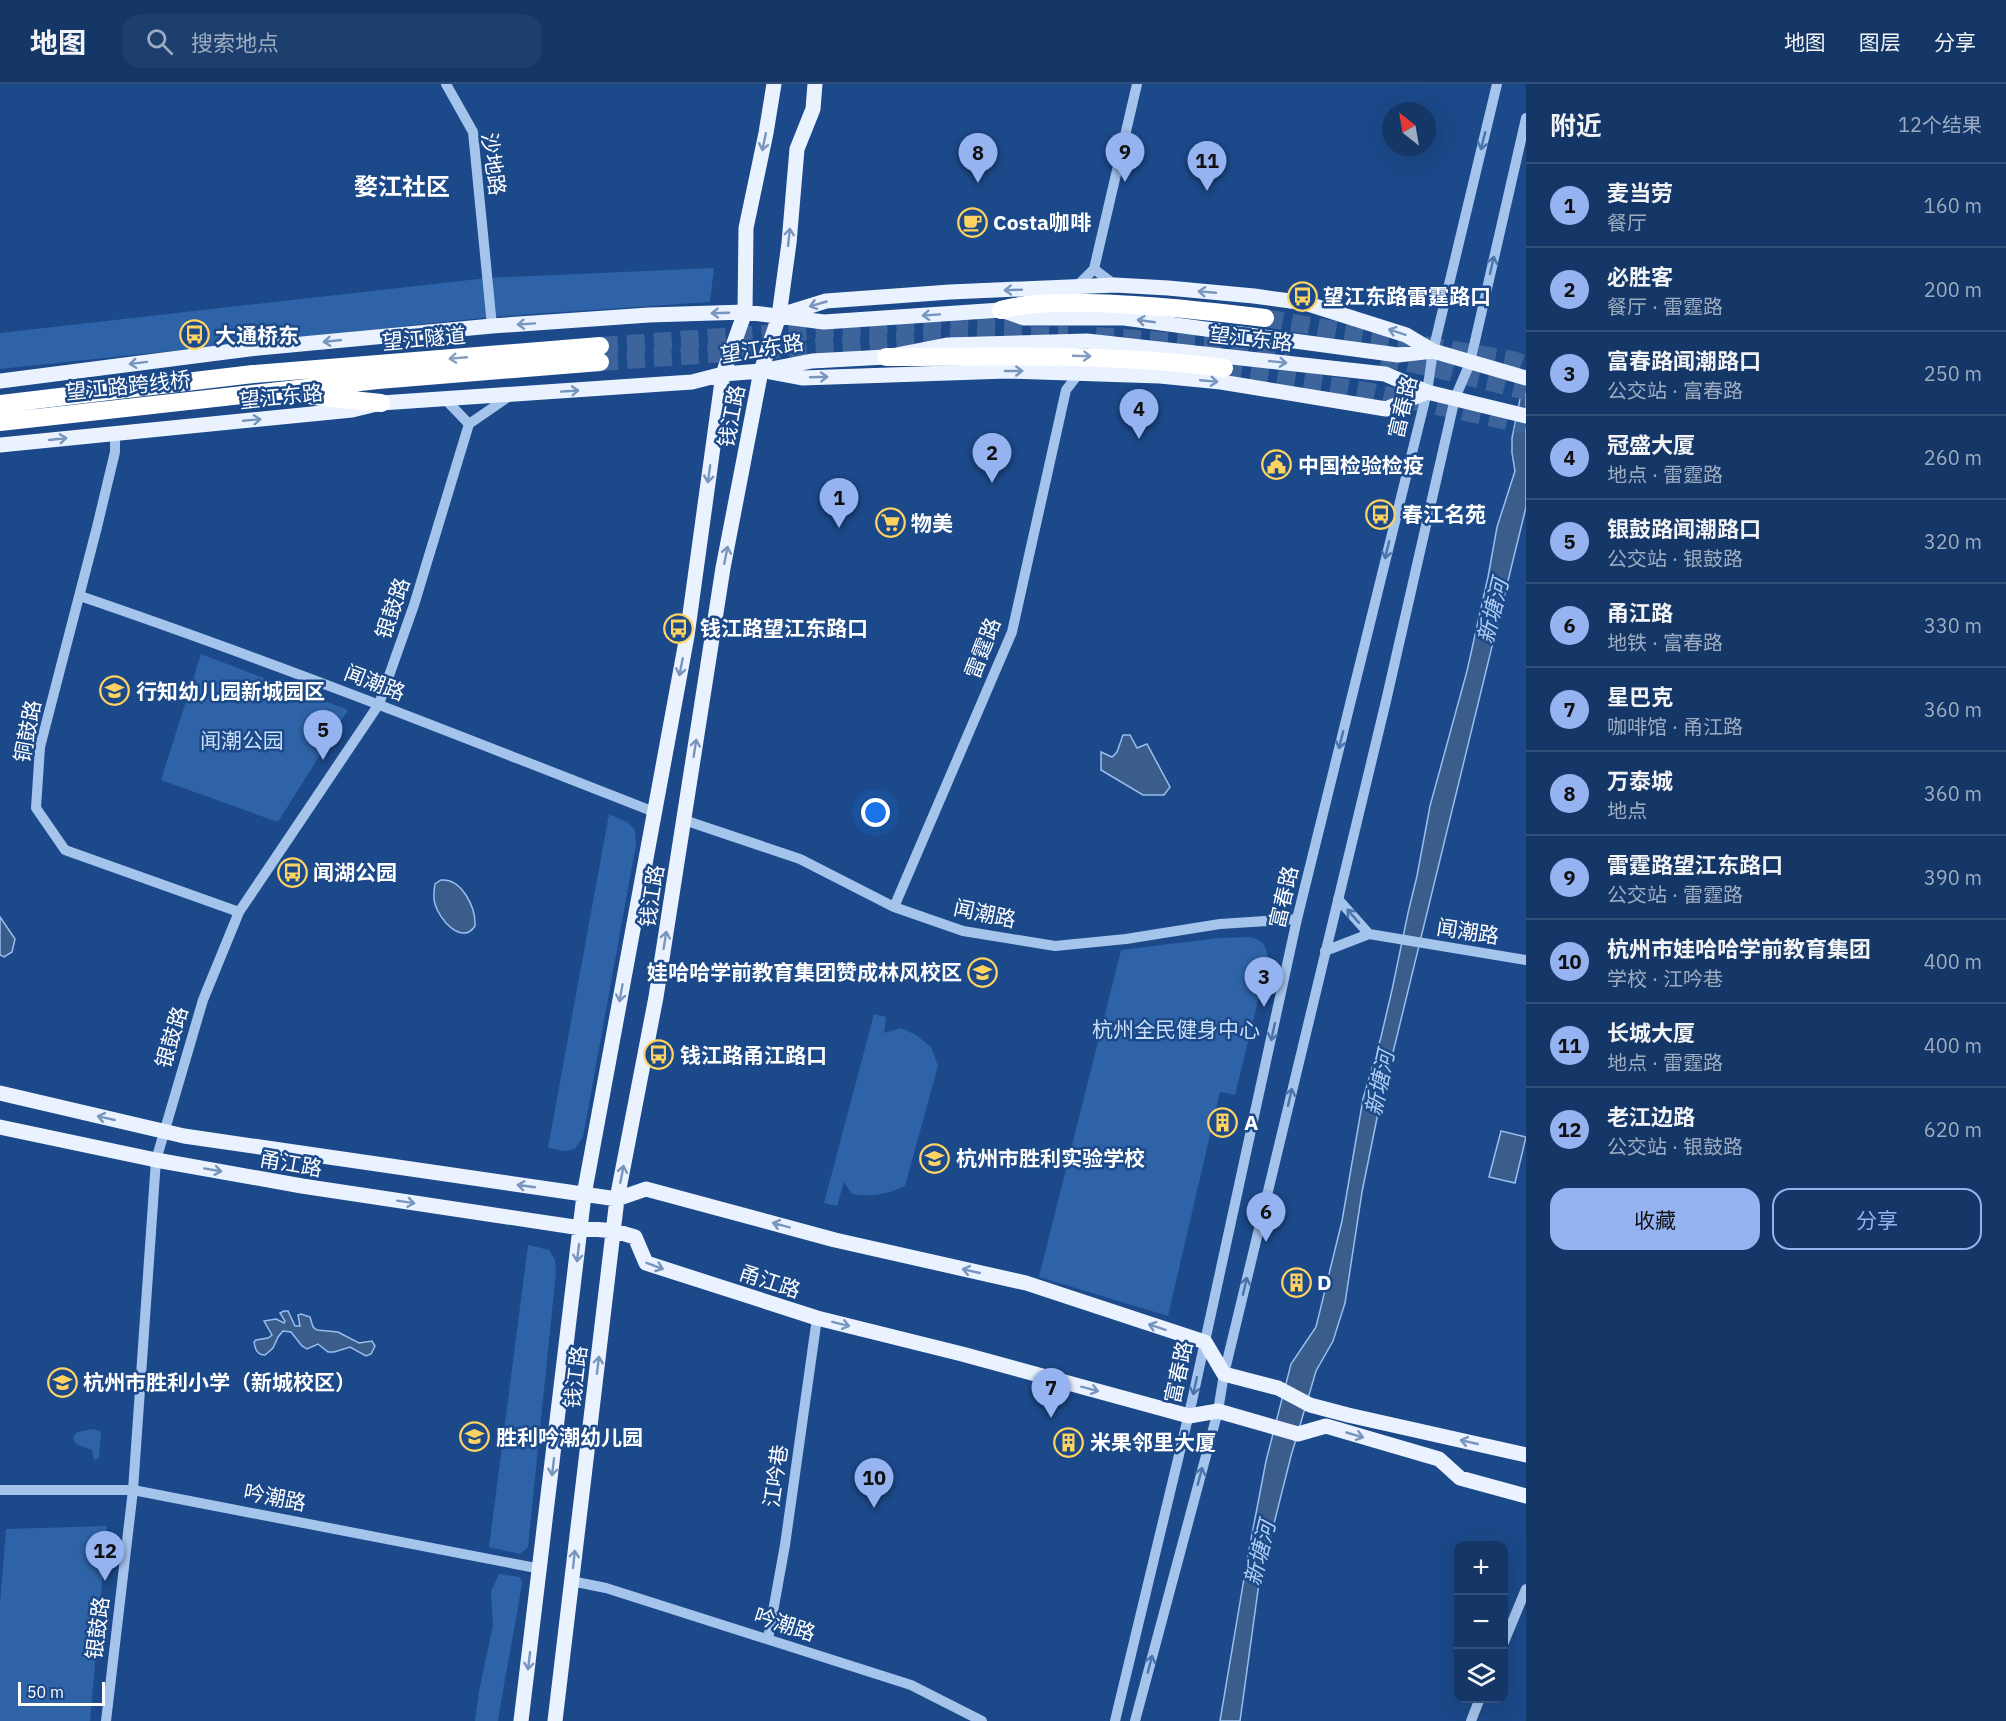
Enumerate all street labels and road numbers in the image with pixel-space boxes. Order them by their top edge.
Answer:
street label: 沙地路 [476,131,512,197]
street label: 望江隧道 [381,320,467,356]
street label: 望江东路 [1208,320,1294,356]
street label: 望江东路 [718,328,806,368]
street label: 望江路跨线桥 [64,364,192,406]
street label: 富春路 [1381,373,1423,441]
street label: 望江东路 [238,378,324,414]
street label: 钱江路 [711,382,751,450]
street label: 银鼓路 [369,574,415,642]
street label: 雷霆路 [958,614,1006,682]
street label: 闻潮路 [341,658,409,706]
street label: 铜鼓路 [7,697,47,765]
street label: 钱江路 [632,863,670,929]
street label: 富春路 [1262,863,1304,931]
street label: 闻潮路 [951,893,1019,933]
street label: 闻潮路 [1435,912,1501,950]
street label: 银鼓路 [148,1003,194,1071]
street label: 甬江路 [258,1144,324,1182]
street label: 甬江路 [736,1258,804,1304]
street label: 富春路 [1158,1338,1198,1406]
street label: 钱江路 [557,1344,593,1410]
street label: 江吟巷 [757,1443,793,1509]
street label: 吟潮路 [241,1477,309,1517]
street label: 银鼓路 [79,1595,115,1661]
street label: 吟潮路 [751,1601,819,1647]

